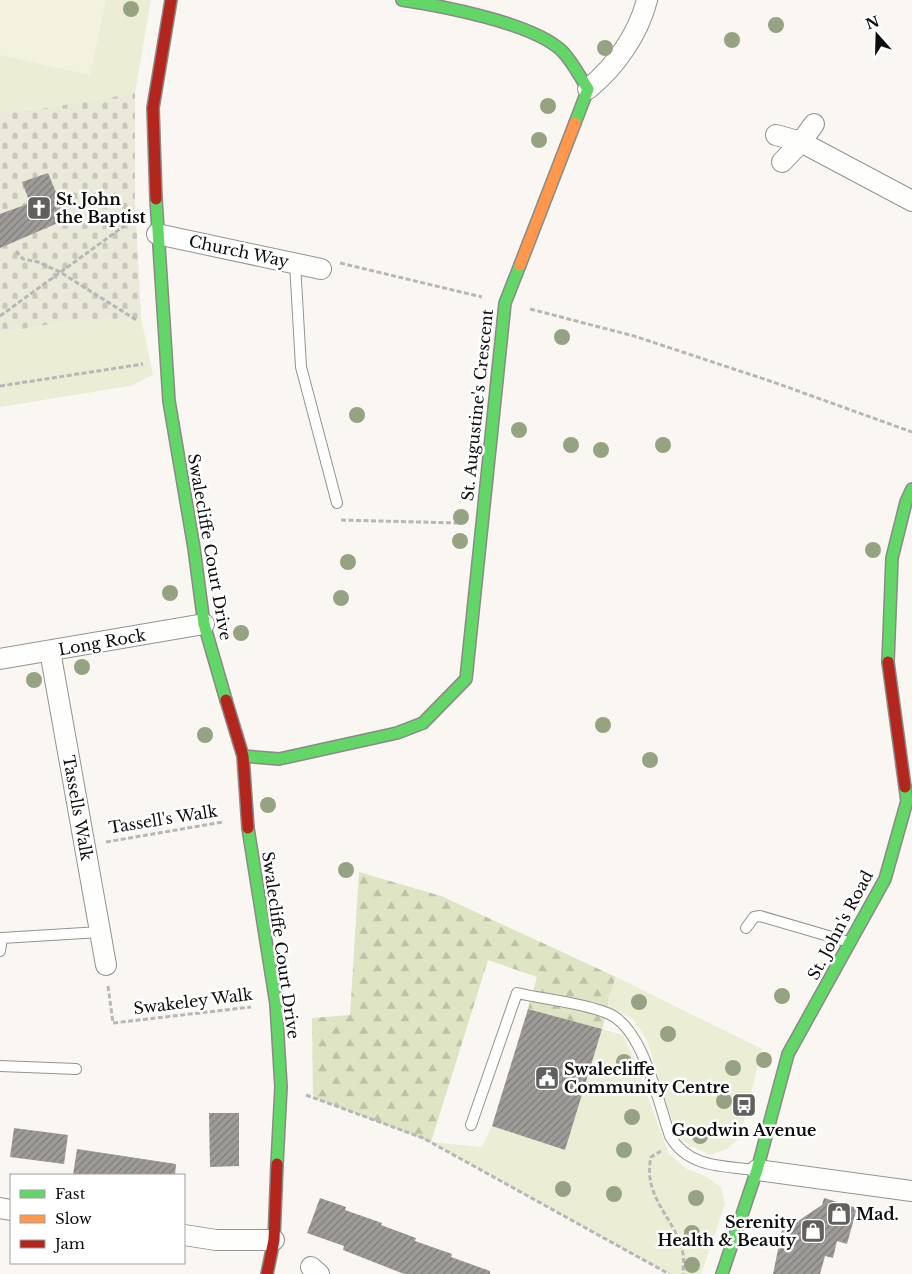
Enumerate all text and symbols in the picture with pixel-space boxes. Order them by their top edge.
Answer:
north arrow [852,10,902,60]
text: N [863,12,882,33]
place label: St. John the Baptist [56,189,147,227]
church icon: St. John the Baptist [26,195,52,221]
street label: Church Way [187,231,292,272]
street label: St. Augustine's Crescent [457,308,497,502]
street label: Swalecliffe Court Drive [184,452,236,642]
street label: Long Rock [57,624,147,660]
street label: Tassells Walk [59,754,97,862]
street label: Tassell's Walk [107,801,219,837]
street label: Swalecliffe Court Drive [258,850,304,1040]
street label: St. John's Road [803,867,877,983]
street label: Swakeley Walk [132,984,254,1018]
place label: Swalecliffe Community Centre [564,1059,730,1097]
public building icon: Swalecliffe Community Centre [534,1065,560,1091]
bus stop icon: Goodwin Avenue [731,1092,757,1118]
place label: Goodwin Avenue [672,1120,816,1140]
legend [10,1174,185,1264]
text: Fast [55,1184,86,1203]
shop icon: Mad. [826,1201,852,1227]
place label: Mad. [856,1204,899,1224]
text: Slow [55,1209,92,1228]
place label: Serenity Health & Beauty [658,1212,797,1250]
shop icon: Serenity Health & Beauty [800,1218,826,1244]
text: Jam [53,1234,85,1253]

